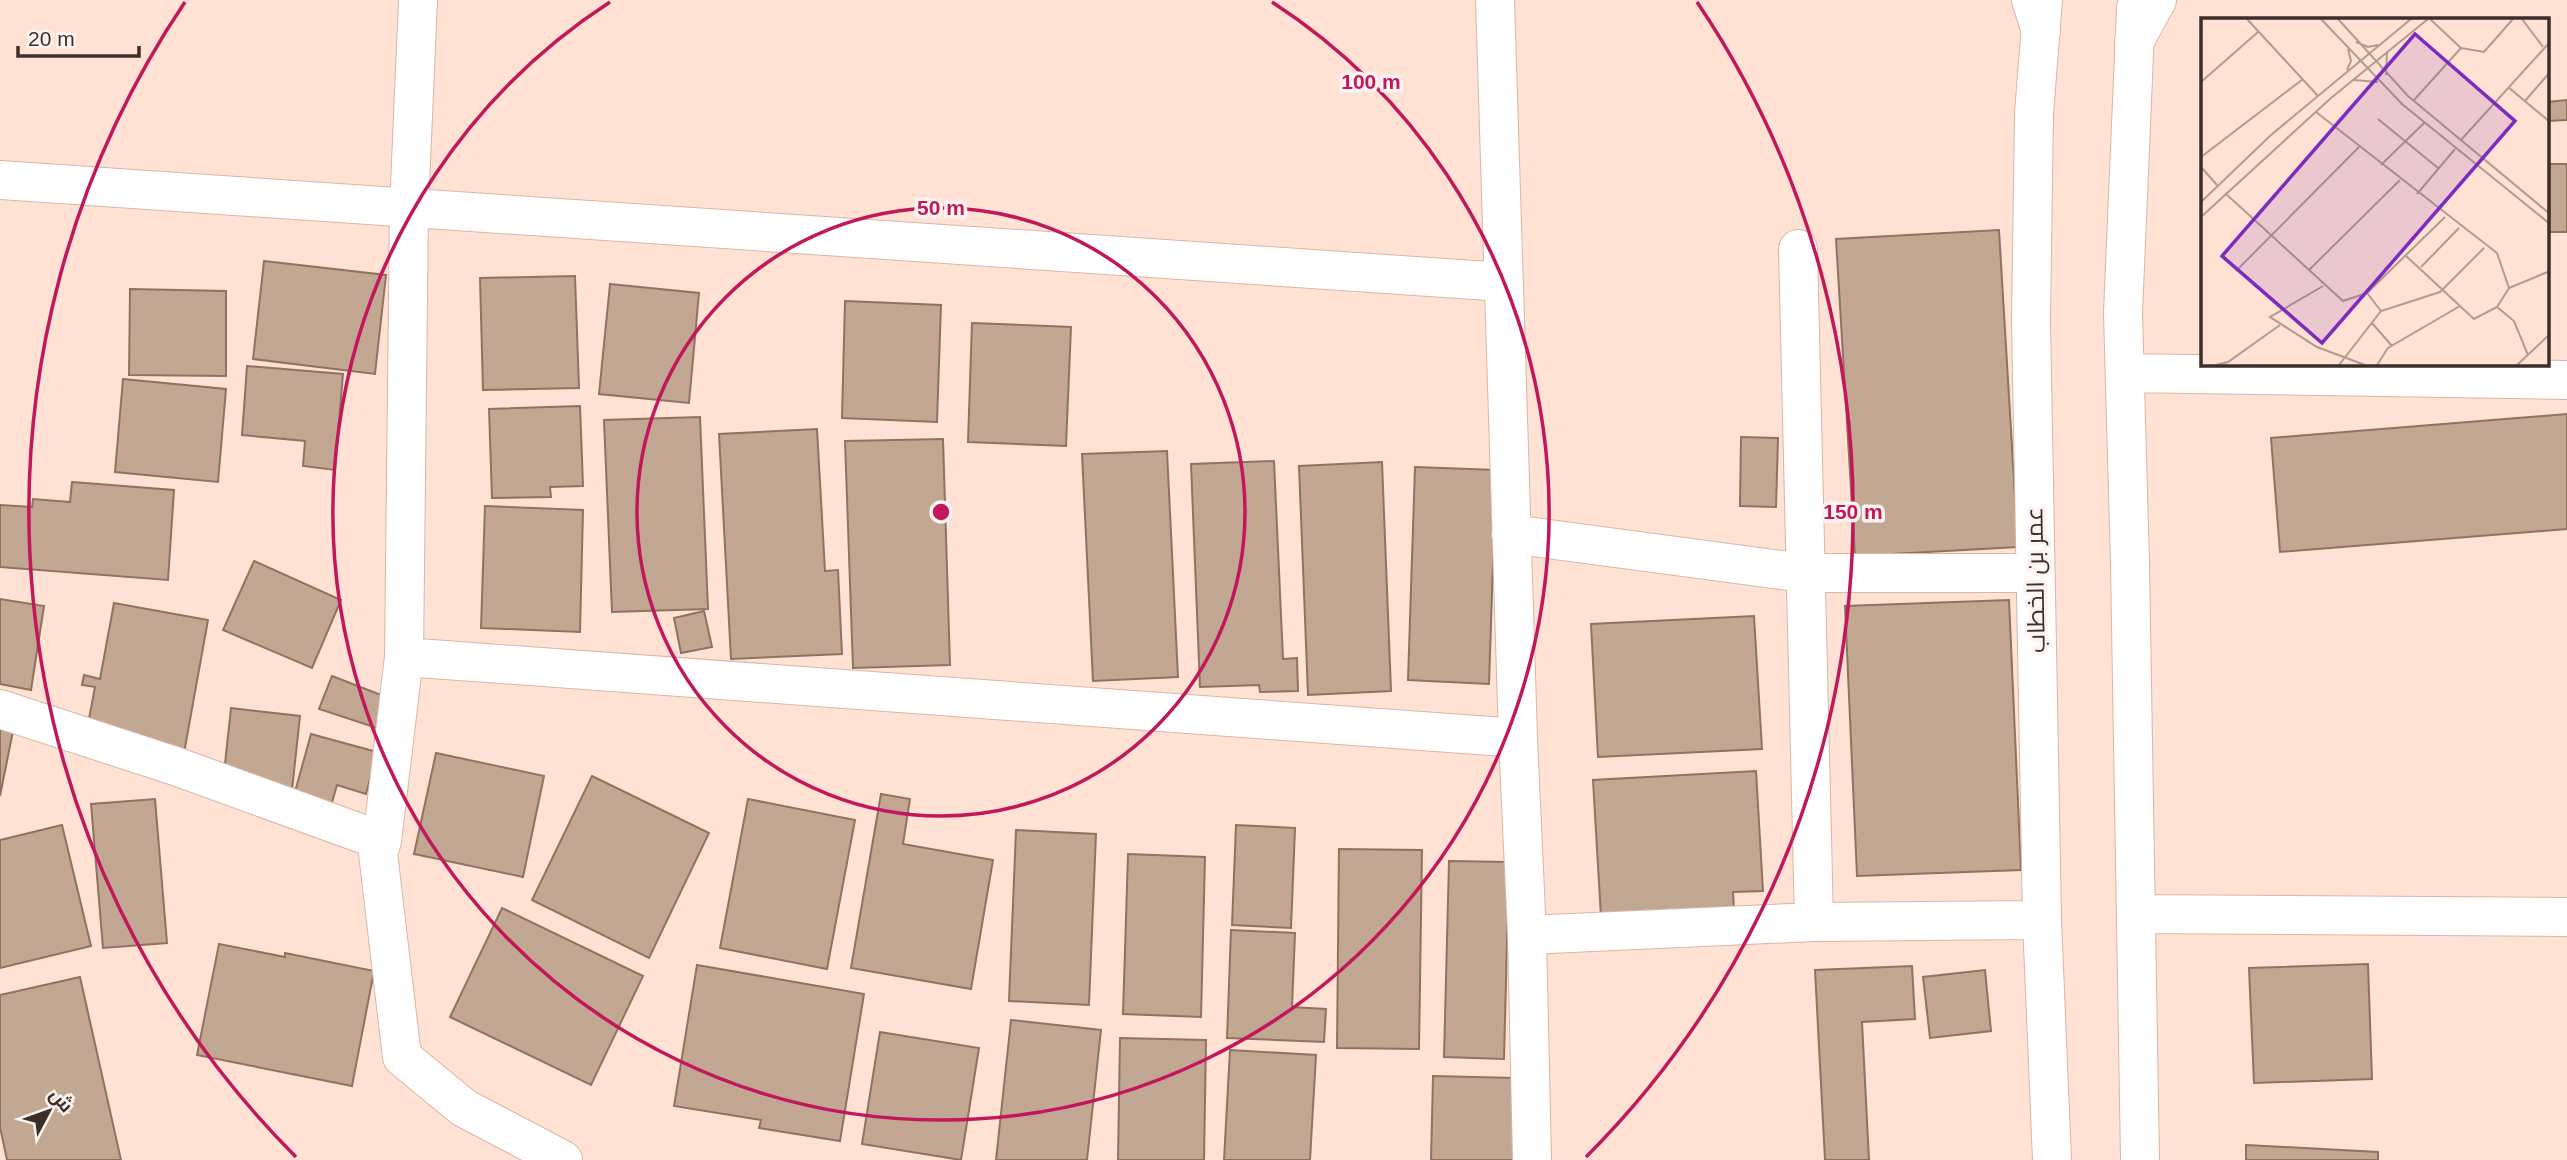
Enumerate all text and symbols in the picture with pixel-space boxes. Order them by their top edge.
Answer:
scale bar [18,14,138,58]
inset map [2201,18,2550,366]
text: 20 m [28,27,75,50]
text: 100 m [1341,70,1401,93]
text: 50 m [917,196,965,219]
centre of rings [929,500,953,524]
text: 150 m [1823,500,1883,523]
street label: عمر بن الخطاب [2020,507,2051,653]
north arrow [14,1076,84,1146]
text: ش [45,1084,77,1117]

